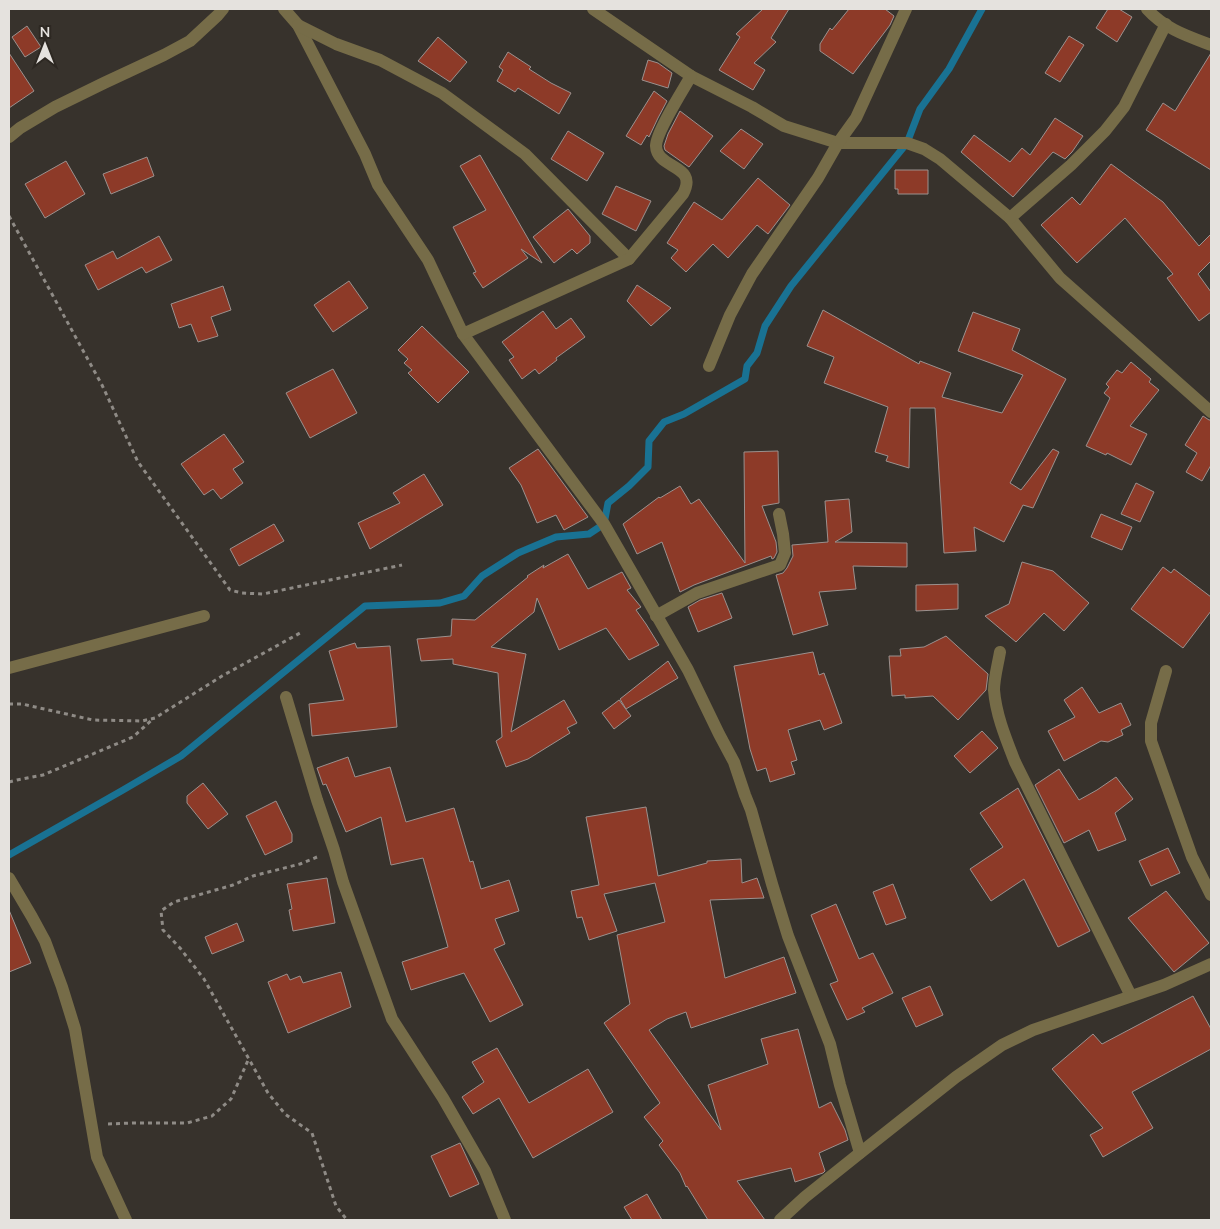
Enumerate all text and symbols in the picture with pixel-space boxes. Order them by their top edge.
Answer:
north arrow [20,20,70,70]
text: N [40,23,50,42]

